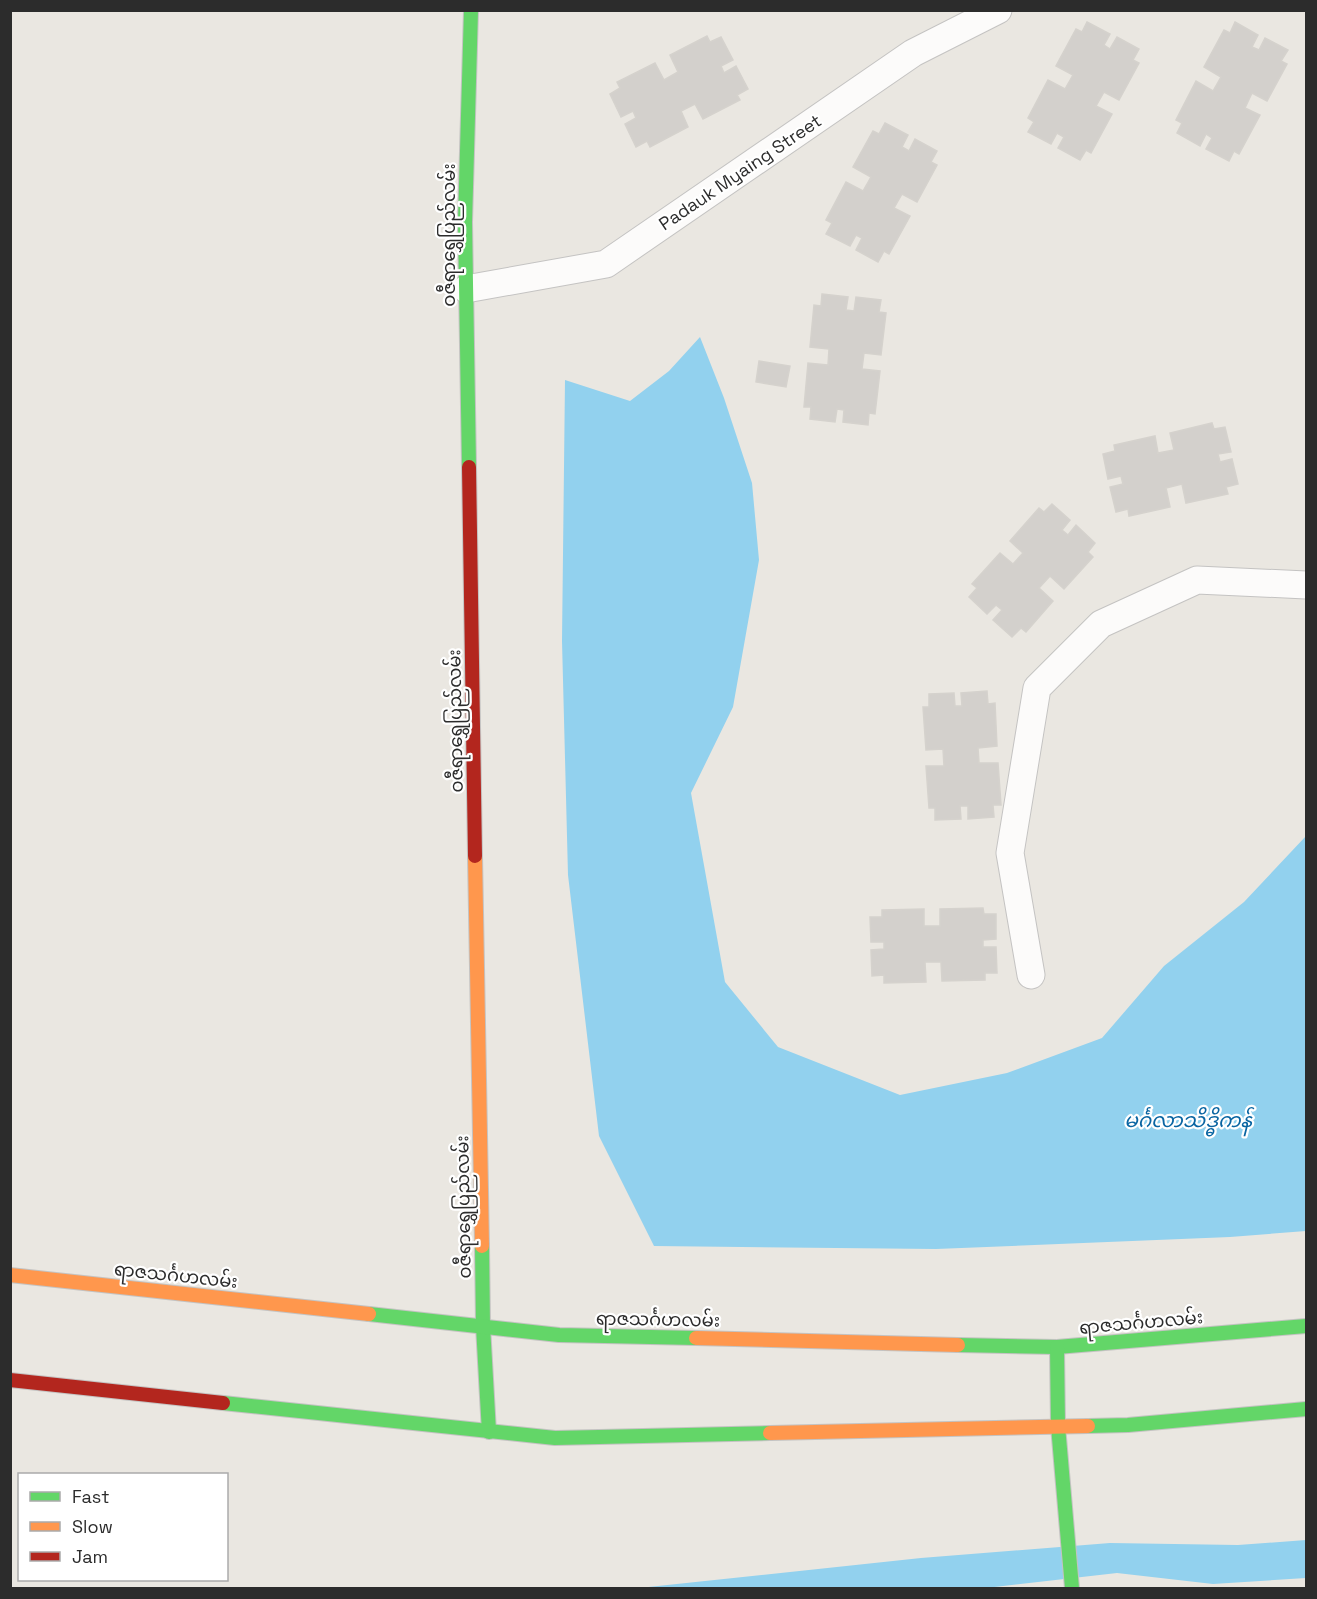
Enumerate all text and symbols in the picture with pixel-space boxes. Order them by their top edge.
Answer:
street label: Padauk Myaing Street [654,109,826,235]
street label: ဝဇီရာရွှေပြည်လမ်း [435,163,464,307]
street label: ဝဇီရာရွှေပြည်လမ်း [440,649,472,793]
water label: မင်္ဂလာသိဒ္ဓိကန် [1124,1106,1255,1137]
street label: ဝဇီရာရွှေပြည်လမ်း [448,1135,480,1279]
street label: ရာဇသင်္ဂဟလမ်း [113,1256,239,1297]
street label: ရာဇသင်္ဂဟလမ်း [1078,1304,1204,1343]
street label: ရာဇသင်္ဂဟလမ်း [596,1305,720,1336]
legend [18,1473,228,1581]
text: Fast [72,1485,109,1508]
text: Slow [72,1515,113,1538]
text: Jam [72,1545,108,1568]

